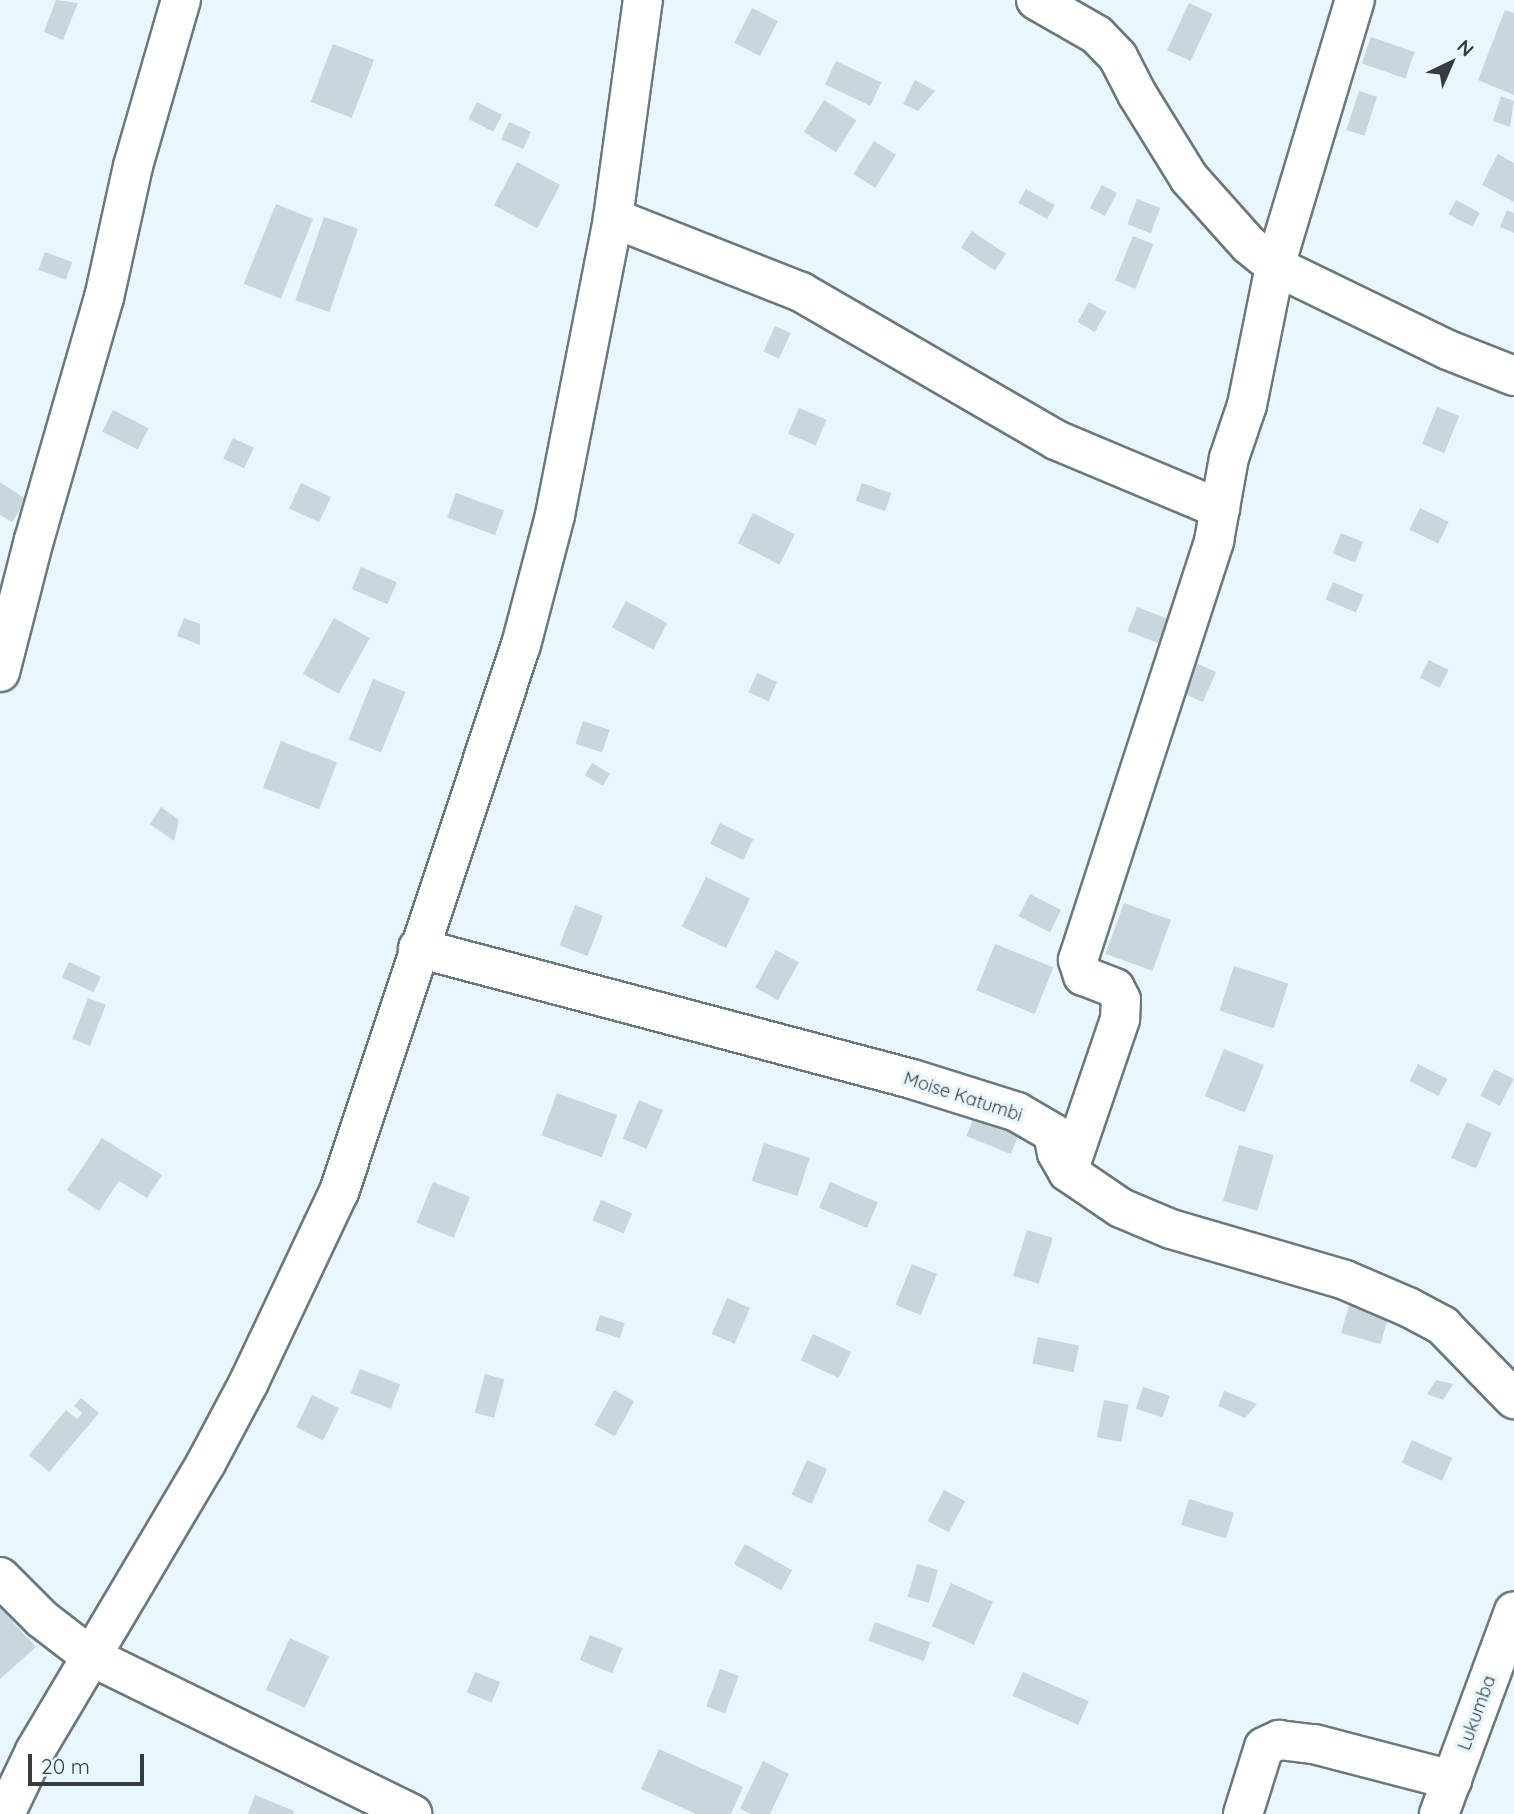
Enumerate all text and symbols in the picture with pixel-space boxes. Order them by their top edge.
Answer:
north arrow [1416,28,1486,98]
text: N [1452,34,1479,61]
street label: Moise Katumbi [901,1068,1025,1126]
street label: Lukumba [1454,1673,1500,1753]
scale bar [32,1741,147,1785]
text: 20 m [41,1753,90,1779]

